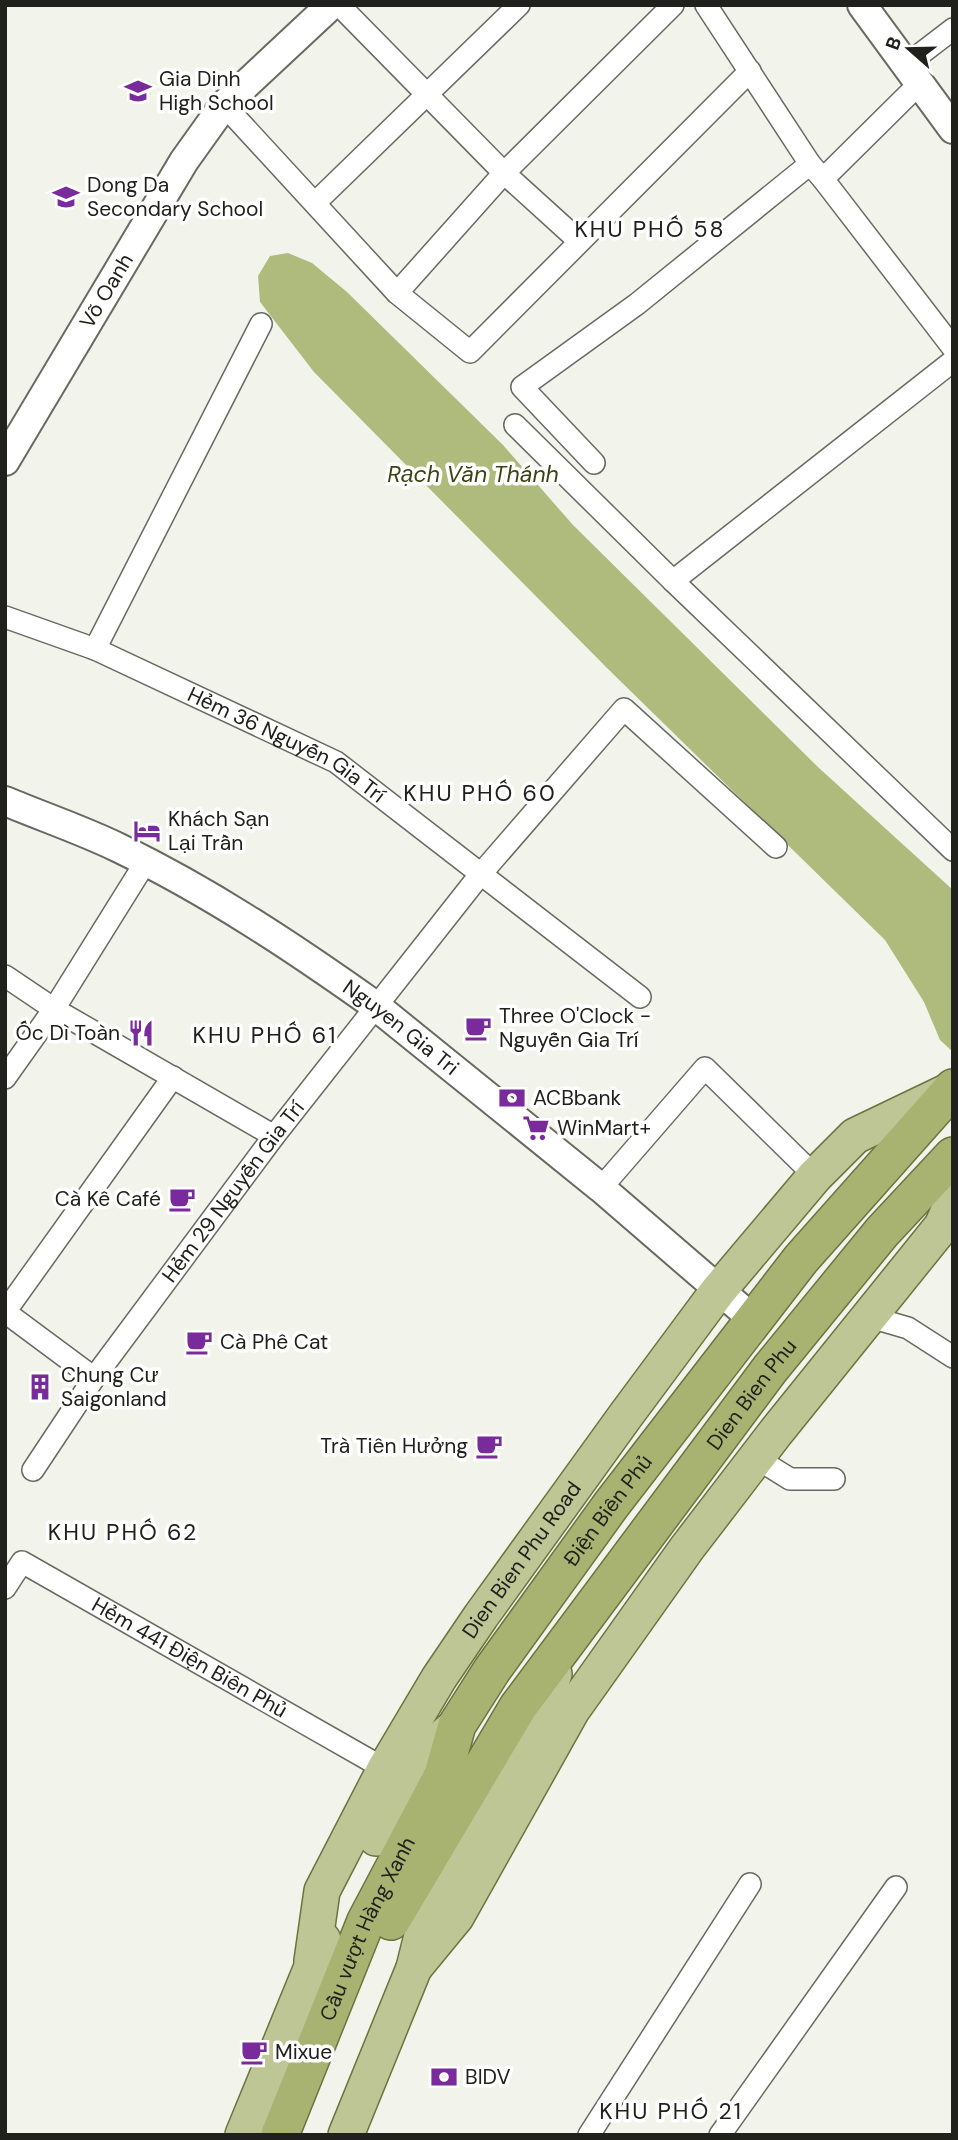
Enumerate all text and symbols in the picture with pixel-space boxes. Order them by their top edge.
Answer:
north arrow [874,14,944,84]
text: B [880,33,907,53]
place label: Gia Dinh High School [159,65,274,117]
school or university icon: Gia Dinh High School [123,76,153,106]
place label: Dong Da Secondary School [87,171,263,223]
school or university icon: Dong Da Secondary School [51,182,81,212]
district label: KHU PHỐ 58 [574,214,726,244]
street label: Võ Oanh [73,248,140,334]
water label: Rạch Văn Thánh [387,459,559,489]
street label: Hẻm 36 Nguyễn Gia Trí [183,680,391,809]
district label: KHU PHỐ 60 [403,778,557,808]
place label: Khách Sạn Lại Trần [168,805,269,857]
hotel icon: Khách Sạn Lại Trần [132,816,162,846]
street label: Nguyen Gia Tri [337,973,465,1082]
place label: Three O'Clock - Nguyễn Gia Trí [499,1002,651,1054]
cafe icon: Three O'Clock - Nguyễn Gia Trí [463,1013,493,1043]
restaurant icon: Ốc Dì Toàn [126,1018,156,1048]
place label: Ốc Dì Toàn [16,1019,120,1047]
district label: KHU PHỐ 61 [193,1020,337,1050]
bank icon: ACBbank [497,1083,527,1113]
place label: ACBbank [533,1084,621,1112]
street label: Hẻm 29 Nguyễn Gia Trí [156,1095,311,1288]
supermarket icon: WinMart+ [521,1113,551,1143]
place label: WinMart+ [557,1114,651,1142]
cafe icon: Cà Kê Café [167,1184,197,1214]
place label: Cà Kê Café [55,1185,161,1213]
cafe icon: Cà Phê Cat [184,1327,214,1357]
place label: Cà Phê Cat [220,1328,328,1356]
street label: Dien Bien Phu [700,1333,803,1456]
place label: Chung Cư Saigonland [61,1361,167,1413]
building icon: Chung Cư Saigonland [25,1372,55,1402]
cafe icon: Trà Tiên Hưởng [474,1431,504,1461]
place label: Trà Tiên Hưởng [320,1432,468,1460]
street label: Điện Biên Phủ [557,1449,659,1572]
street label: Dien Bien Phu Road [456,1476,588,1644]
district label: KHU PHỐ 62 [48,1517,198,1547]
street label: Hẻm 441 Điện Biên Phủ [87,1591,292,1724]
street label: Cầu vượt Hàng Xanh [313,1832,422,2025]
cafe icon: Mixue [239,2037,269,2067]
place label: Mixue [275,2038,332,2066]
bank icon: BIDV [429,2062,459,2092]
place label: BIDV [465,2063,511,2091]
district label: KHU PHỐ 21 [599,2096,743,2126]

